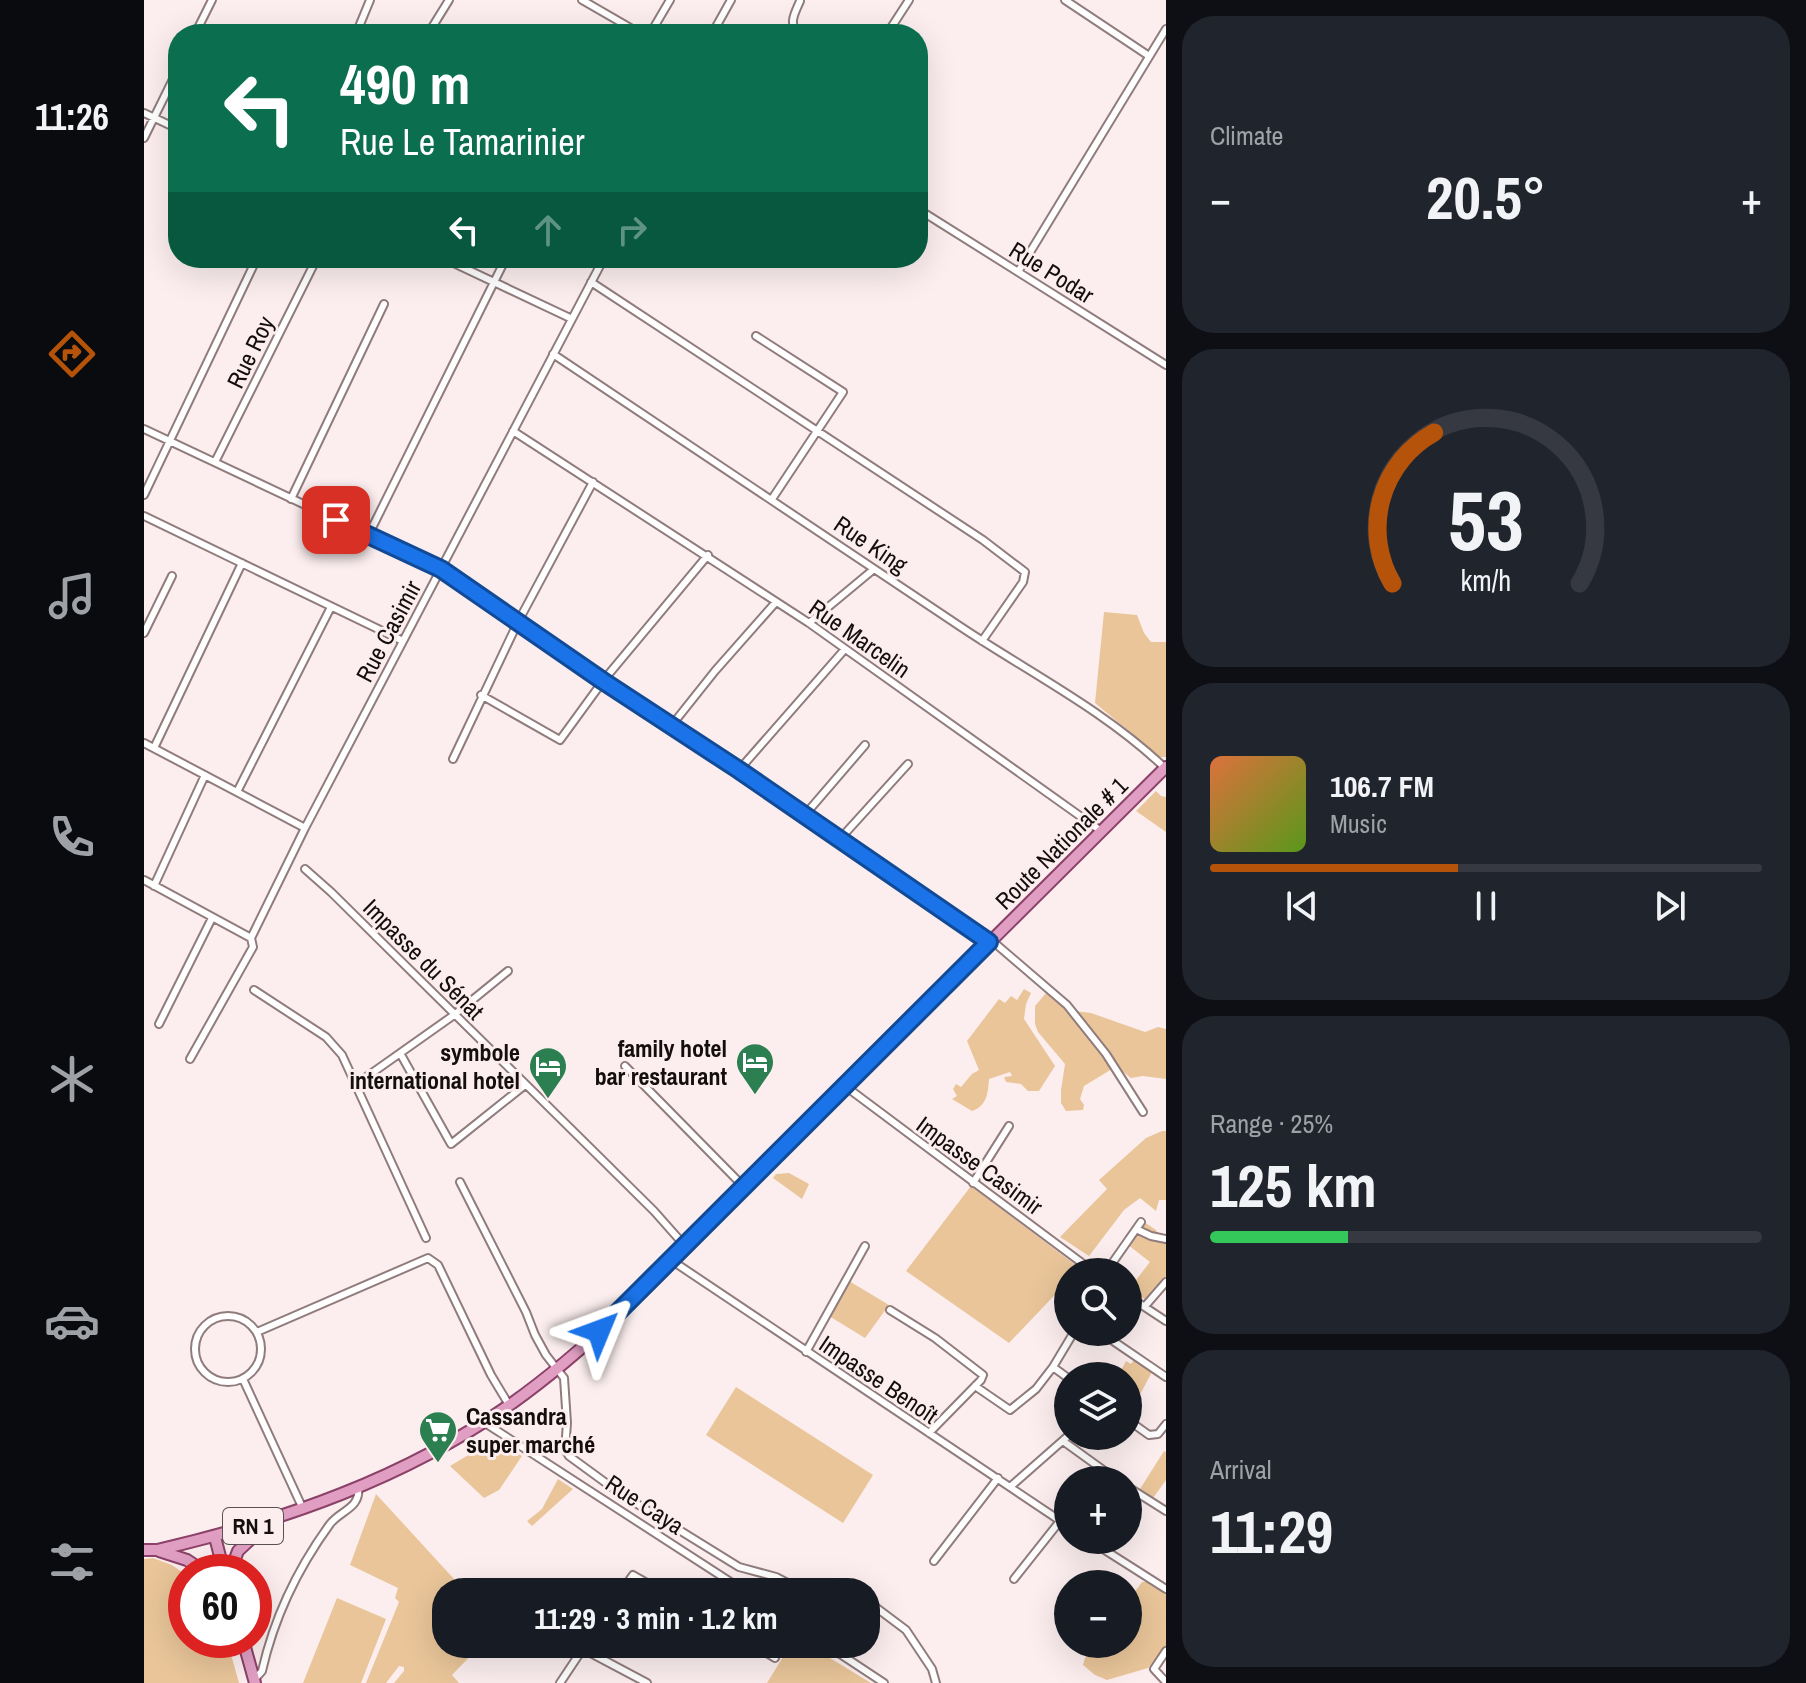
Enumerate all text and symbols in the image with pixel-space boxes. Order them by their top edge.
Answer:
text: 490 m [340,46,470,121]
icon: left [208,56,312,160]
text: 11:26 [35,93,109,141]
text: Rue Le Tamarinier [340,118,585,166]
text: Climate [1210,118,1283,153]
text: 20.5° [1426,157,1546,238]
text: − [1210,168,1231,228]
text: + [1741,168,1762,228]
icon: left [442,208,486,252]
icon: ahead [526,208,570,252]
icon: right [610,208,654,252]
street label: Rue Podar [1004,234,1101,311]
street label: Rue Roy [219,310,281,393]
icon: directions [44,326,100,382]
text: 53 [1448,464,1524,576]
pin [302,486,370,554]
icon: arrive [314,498,358,542]
street label: Rue King [828,508,914,580]
text: km/h [1461,561,1511,600]
icon: music [44,568,100,624]
street label: Rue Casimir [348,574,428,687]
street label: Rue Marcelin [803,591,917,685]
text: 106.7 FM [1330,766,1434,806]
street label: Route Nationale # 1 [988,770,1134,916]
text: Music [1330,806,1387,841]
icon: phone [44,809,100,865]
icon: previous [1280,884,1324,928]
icon: pause [1464,884,1508,928]
icon: next [1648,884,1692,928]
street label: Impasse du Sénat [357,892,492,1027]
place label: family hotel bar restaurant [595,1032,727,1092]
place label: symbole international hotel [349,1036,520,1096]
hotel icon: family hotel bar restaurant [734,1041,776,1096]
hotel icon: symbole international hotel [527,1045,569,1100]
icon: climate [44,1051,100,1107]
text: Range · 25% [1210,1106,1333,1141]
street label: Impasse Casimir [910,1108,1050,1222]
text: 125 km [1210,1145,1377,1226]
map controls [1054,1258,1142,1658]
button: search [1054,1258,1142,1346]
position arrow [557,1289,641,1373]
icon: car [44,1293,100,1349]
street label: Impasse Benoît [813,1327,945,1431]
button: layers [1054,1362,1142,1450]
place label: Cassandra super marché [466,1400,595,1460]
supermarket icon: Cassandra super marché [417,1409,459,1464]
text: Arrival [1210,1452,1272,1487]
button: + [1054,1466,1142,1554]
street label: Rue Caya [600,1467,690,1541]
text: 11:29 [1210,1491,1333,1572]
road number: RN 1 [223,1508,283,1544]
icon: filters [44,1534,100,1590]
speed limit sign: 60 [168,1554,272,1658]
button: − [1054,1570,1142,1658]
text: 11:29 · 3 min · 1.2 km [534,1598,778,1638]

